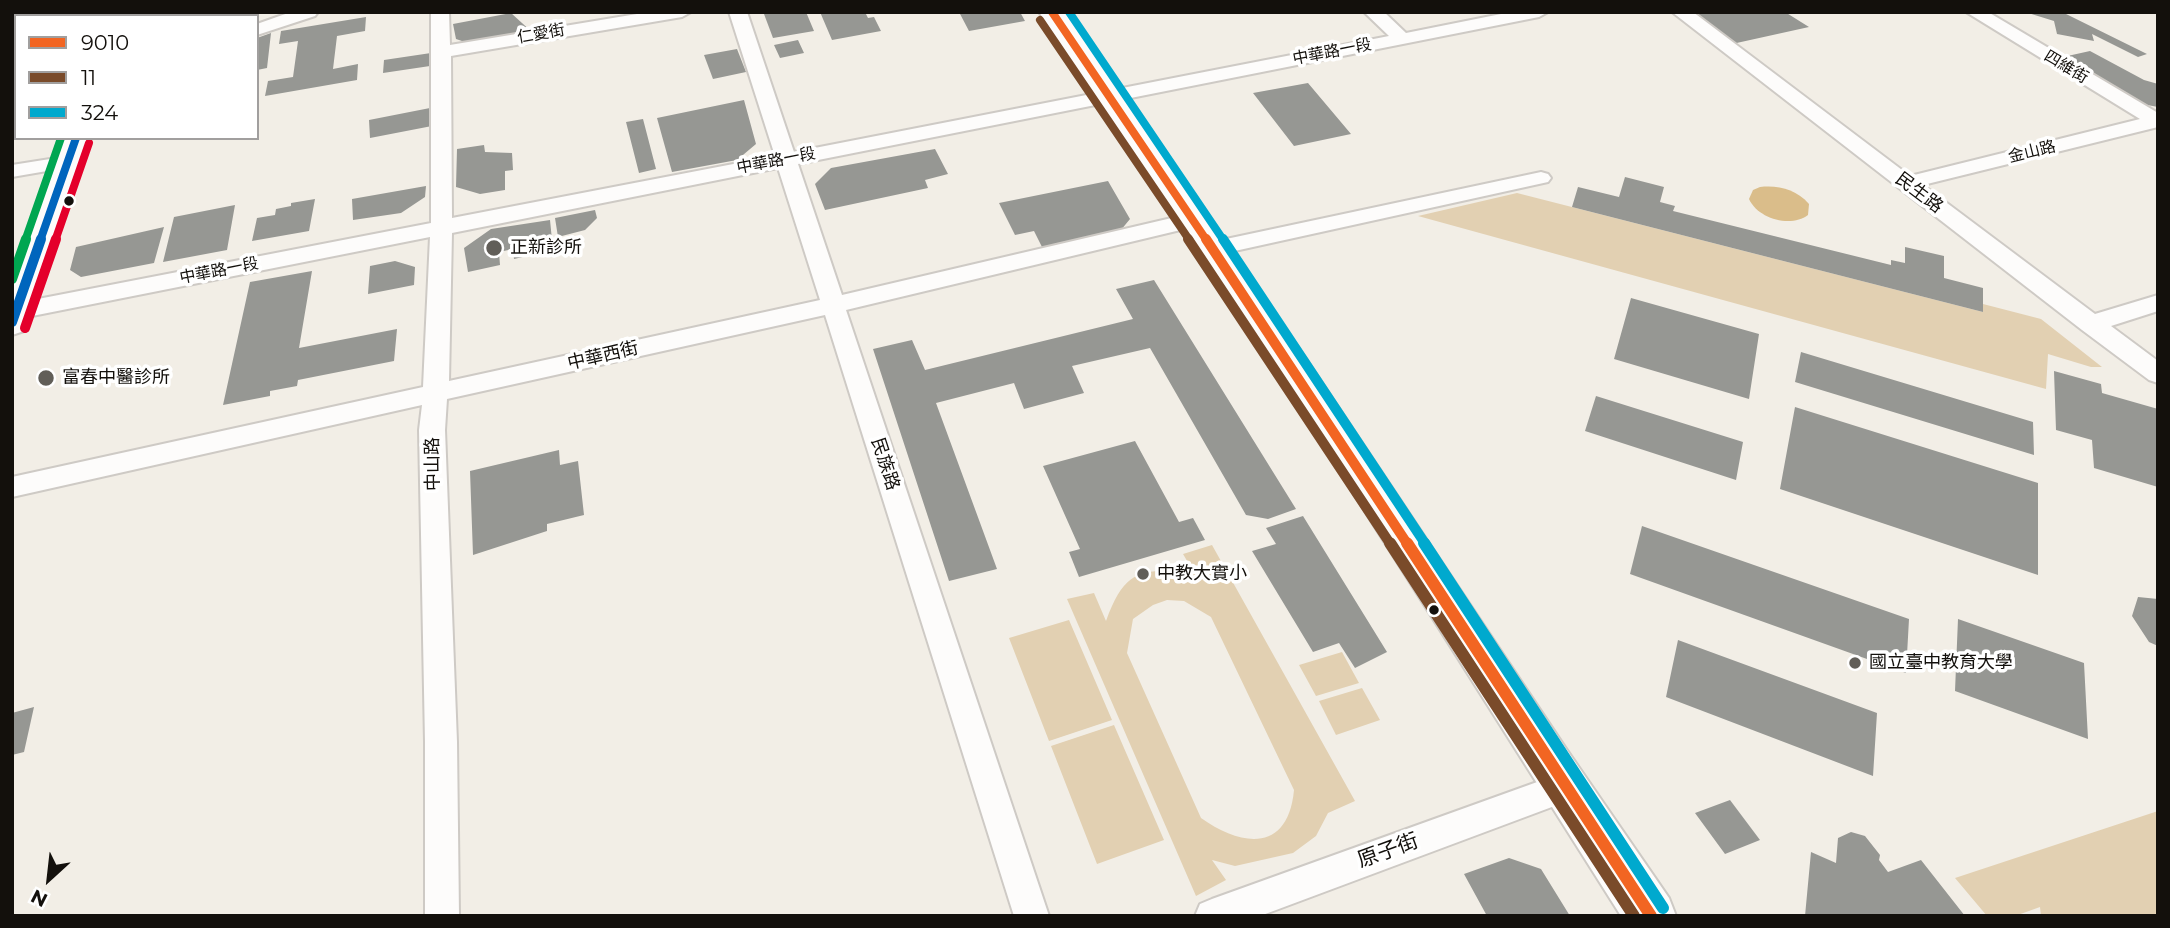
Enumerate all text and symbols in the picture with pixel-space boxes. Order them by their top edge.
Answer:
legend [14,14,259,140]
street label: 仁愛街 [516,20,566,48]
text: 9010 [81,30,129,55]
street label: 中華路一段 [1291,35,1373,69]
street label: 四維街 [2040,46,2092,88]
text: 11 [81,65,96,90]
text: 324 [81,100,118,125]
street label: 金山路 [2006,137,2058,167]
street label: 中華路一段 [735,144,817,178]
street label: 民生路 [1891,168,1947,218]
unlabelled marker [62,194,76,208]
place label: 正新診所 [510,237,582,259]
marker: 正新診所 [484,238,504,258]
street label: 中華路一段 [178,254,260,288]
street label: 中華西街 [565,337,641,375]
place label: 富春中醫診所 [62,367,170,389]
marker: 富春中醫診所 [36,368,56,388]
street label: 民族路 [866,435,904,493]
street label: 中山路 [422,437,444,491]
place label: 中教大實小 [1157,563,1247,585]
marker: 中教大實小 [1135,566,1151,582]
unlabelled marker [1427,603,1441,617]
place label: 國立臺中教育大學 [1869,652,2013,674]
marker: 國立臺中教育大學 [1847,655,1863,671]
street label: 原子街 [1354,828,1422,874]
north arrow [14,844,84,914]
text: N [27,884,51,912]

